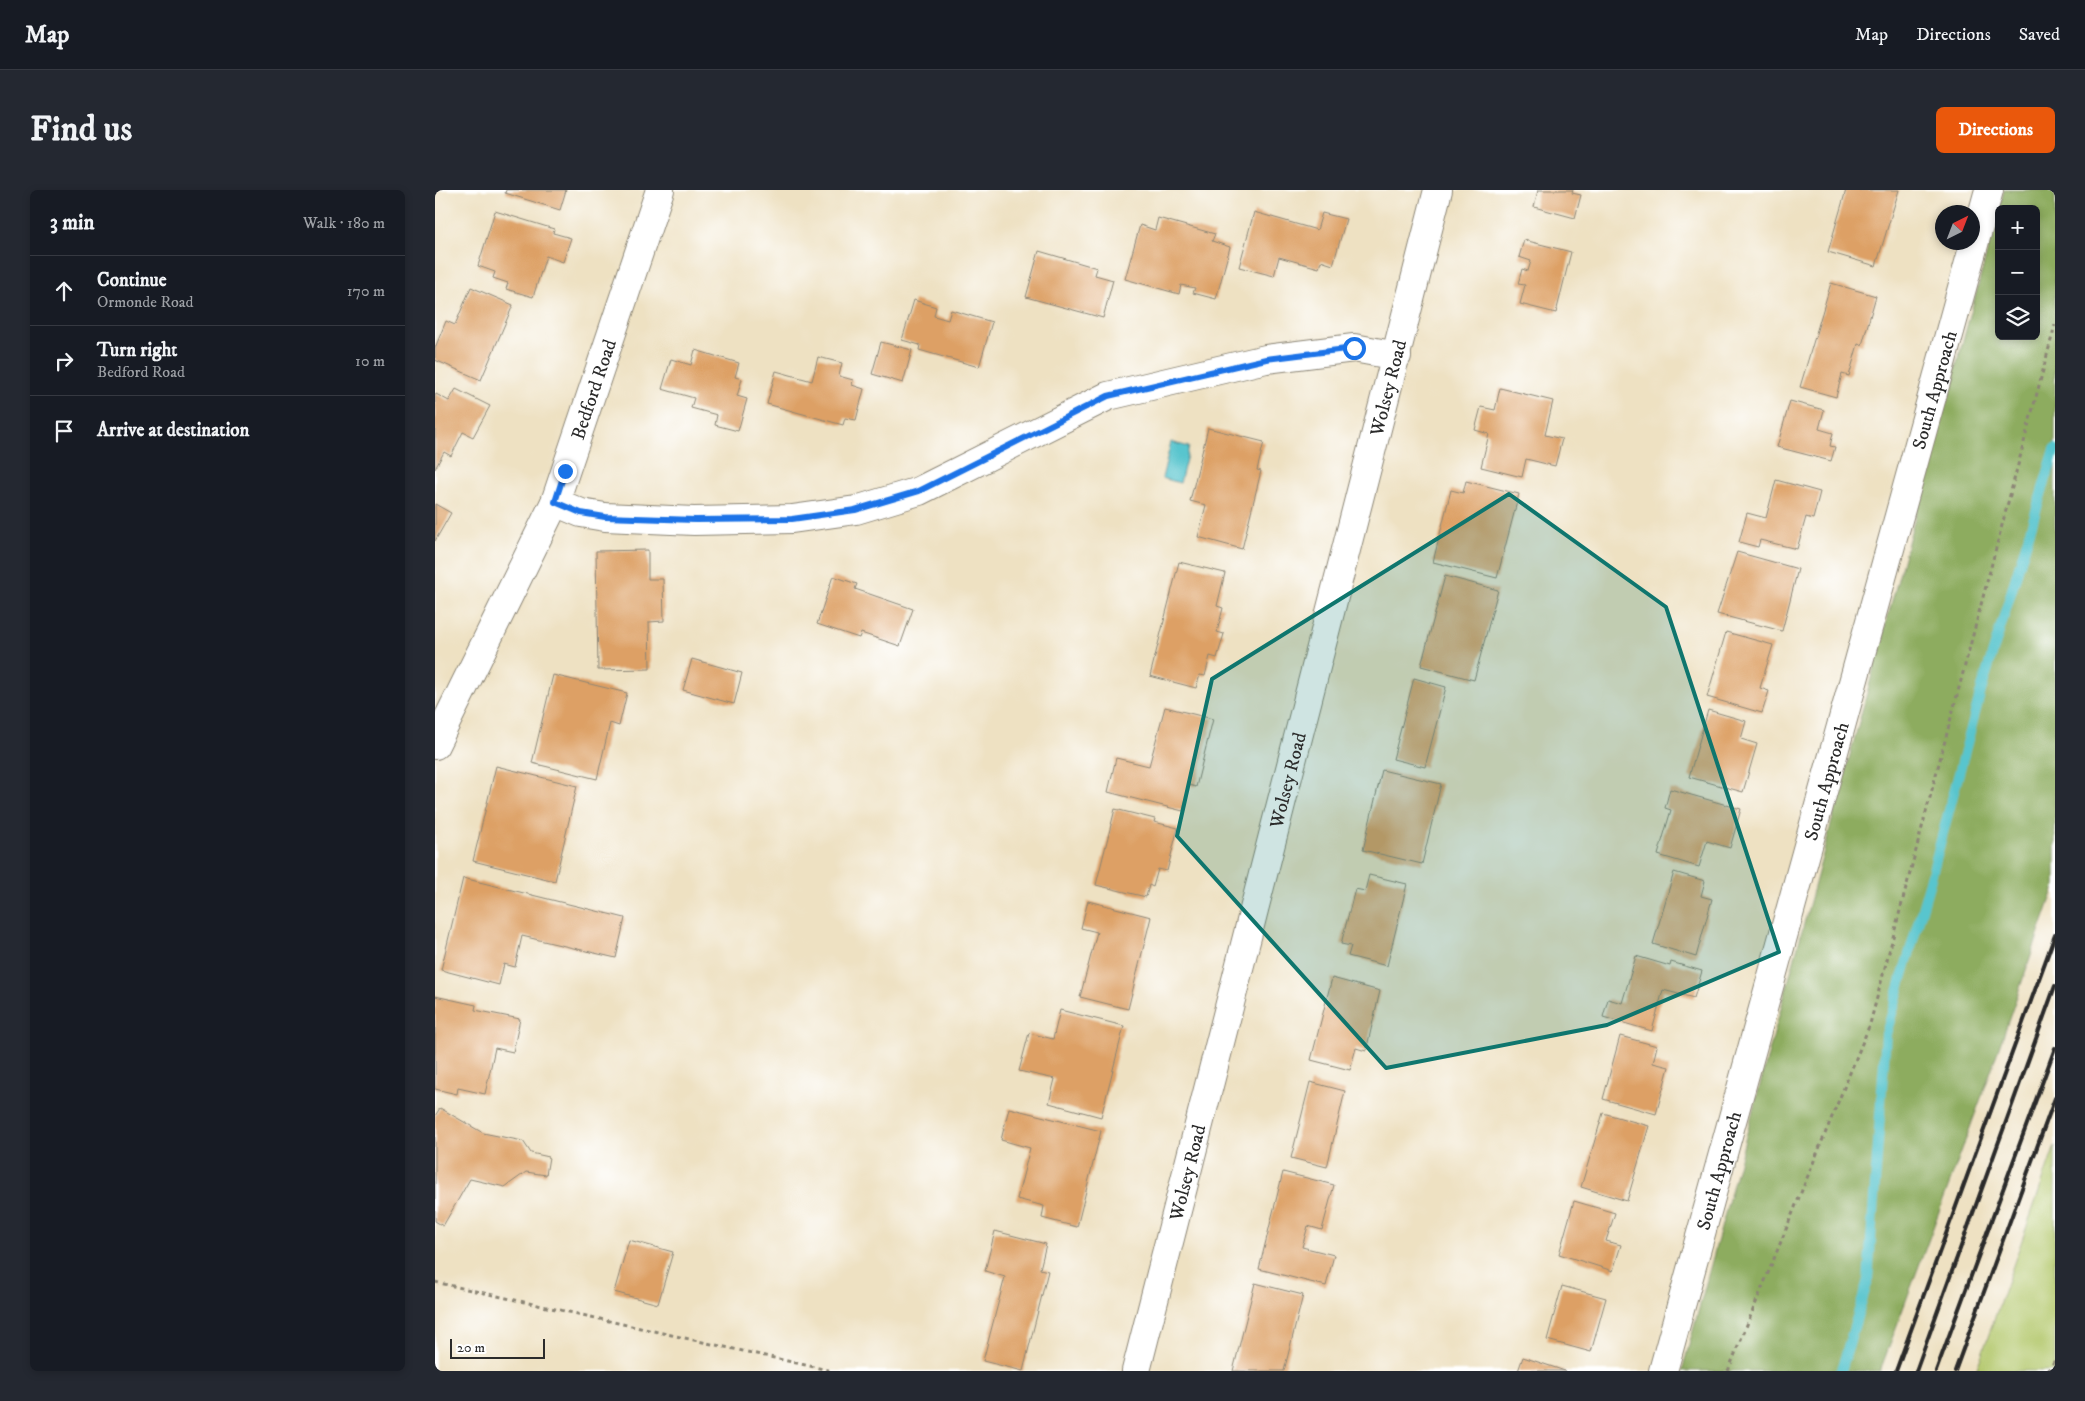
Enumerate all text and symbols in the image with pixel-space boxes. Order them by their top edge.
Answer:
text: Map [25,20,69,50]
text: Map [1855,24,1888,46]
text: Directions [1916,24,1991,46]
text: Saved [2019,24,2060,46]
button: Directions [1936,107,2055,153]
text: Find us [30,108,132,152]
north arrow [1935,205,1980,250]
map controls [1995,205,2040,340]
button: + [1995,205,2040,250]
text: 3 min [50,210,95,236]
text: Walk · 180 m [303,213,385,233]
button: − [1995,250,2040,295]
text: Continue [97,269,167,292]
icon: ahead [50,277,78,305]
text: 170 m [347,281,385,301]
text: Ormonde Road [97,292,194,312]
button: layers [1995,295,2040,340]
street label: South Approach [1908,328,1963,452]
street label: Bedford Road [567,336,622,443]
route start [1343,337,1366,360]
street label: Wolsey Road [1365,337,1412,439]
text: Turn right [97,339,177,362]
icon: right [50,347,78,375]
text: 10 m [355,351,385,371]
text: Bedford Road [97,362,185,382]
icon: arrive [50,417,78,445]
text: Arrive at destination [97,419,249,442]
route end [554,460,577,483]
street label: South Approach [1800,719,1855,843]
street label: Wolsey Road [1265,730,1312,832]
street label: South Approach [1692,1109,1747,1233]
street label: Wolsey Road [1165,1122,1212,1224]
scale bar [450,1336,545,1359]
text: 20 m [457,1339,485,1357]

